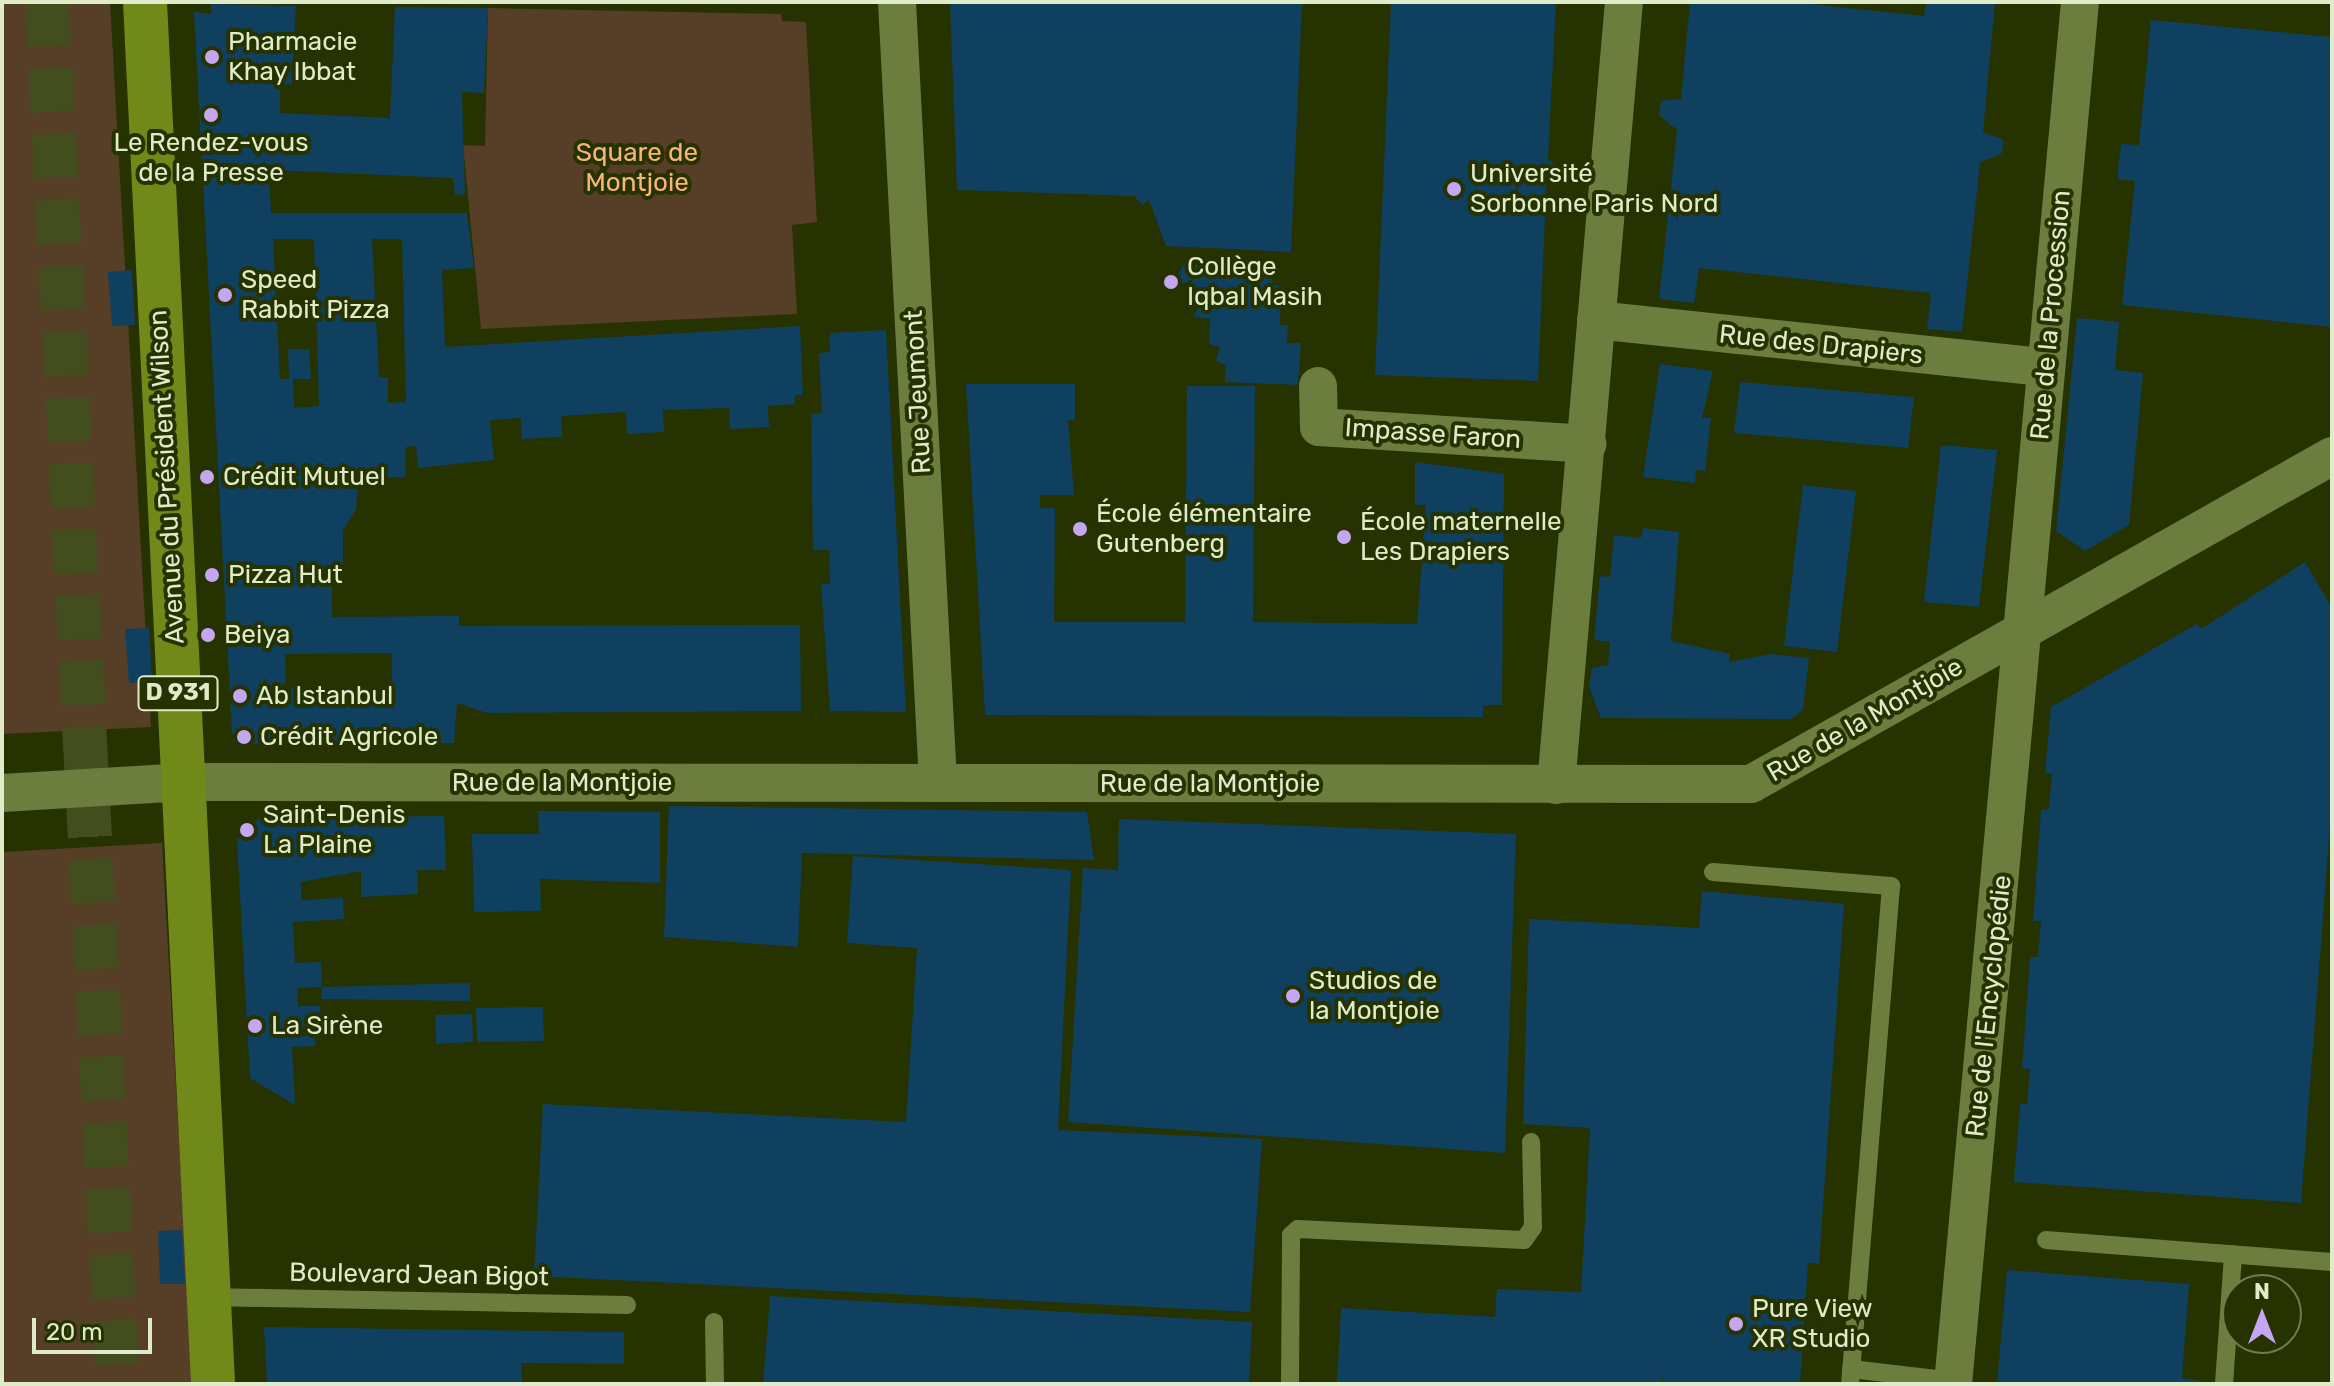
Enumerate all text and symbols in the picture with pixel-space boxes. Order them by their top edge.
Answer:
place label: Pharmacie Khay Ibbat [228,26,357,88]
marker: Pharmacie Khay Ibbat [203,48,221,66]
marker: Le Rendez-vous de la Presse [202,106,220,124]
place label: Le Rendez-vous de la Presse [114,127,308,188]
park label: Square de Montjoie [576,137,698,198]
place label: Université Sorbonne Paris Nord [1470,158,1718,220]
marker: Université Sorbonne Paris Nord [1445,180,1463,198]
street label: Rue de la Procession [2025,189,2077,441]
place label: Collège Iqbal Masih [1187,251,1322,312]
place label: Speed Rabbit Pizza [241,264,390,326]
marker: Collège Iqbal Masih [1162,273,1180,291]
marker: Speed Rabbit Pizza [216,286,234,304]
street label: Avenue du Président Wilson [143,309,191,645]
street label: Rue Jeumont [898,309,938,475]
street label: Rue des Drapiers [1718,319,1924,371]
street label: Impasse Faron [1344,412,1522,456]
place label: Crédit Mutuel [223,461,386,493]
marker: Crédit Mutuel [198,468,216,486]
place label: École élémentaire Gutenberg [1096,498,1312,560]
place label: École maternelle Les Drapiers [1360,506,1562,568]
marker: École élémentaire Gutenberg [1071,520,1089,538]
marker: École maternelle Les Drapiers [1335,528,1353,546]
place label: Pizza Hut [228,559,343,591]
marker: Pizza Hut [203,566,221,584]
place label: Beiya [224,619,290,651]
marker: Beiya [199,626,217,644]
street label: Rue de la Montjoie [1762,651,1968,789]
road number: D 931 [136,673,220,713]
place label: Ab Istanbul [256,680,393,712]
marker: Ab Istanbul [231,687,249,705]
place label: Crédit Agricole [260,721,439,753]
marker: Crédit Agricole [235,728,253,746]
street label: Rue de la Montjoie [452,767,672,799]
street label: Rue de la Montjoie [1100,768,1320,800]
place label: Saint-Denis La Plaine [263,799,405,860]
marker: Saint-Denis La Plaine [238,821,256,839]
street label: Rue de l'Encyclopédie [1960,873,2018,1139]
place label: Studios de la Montjoie [1309,965,1440,1026]
marker: Studios de la Montjoie [1284,987,1302,1005]
place label: La Sirène [271,1010,383,1042]
marker: La Sirène [246,1017,264,1035]
street label: Boulevard Jean Bigot [289,1257,549,1293]
north arrow [2222,1274,2302,1354]
text: N [2254,1278,2270,1305]
place label: Pure View XR Studio [1752,1293,1873,1354]
scale bar [36,1302,156,1352]
marker: Pure View XR Studio [1727,1315,1745,1333]
text: 20 m [46,1318,103,1346]

